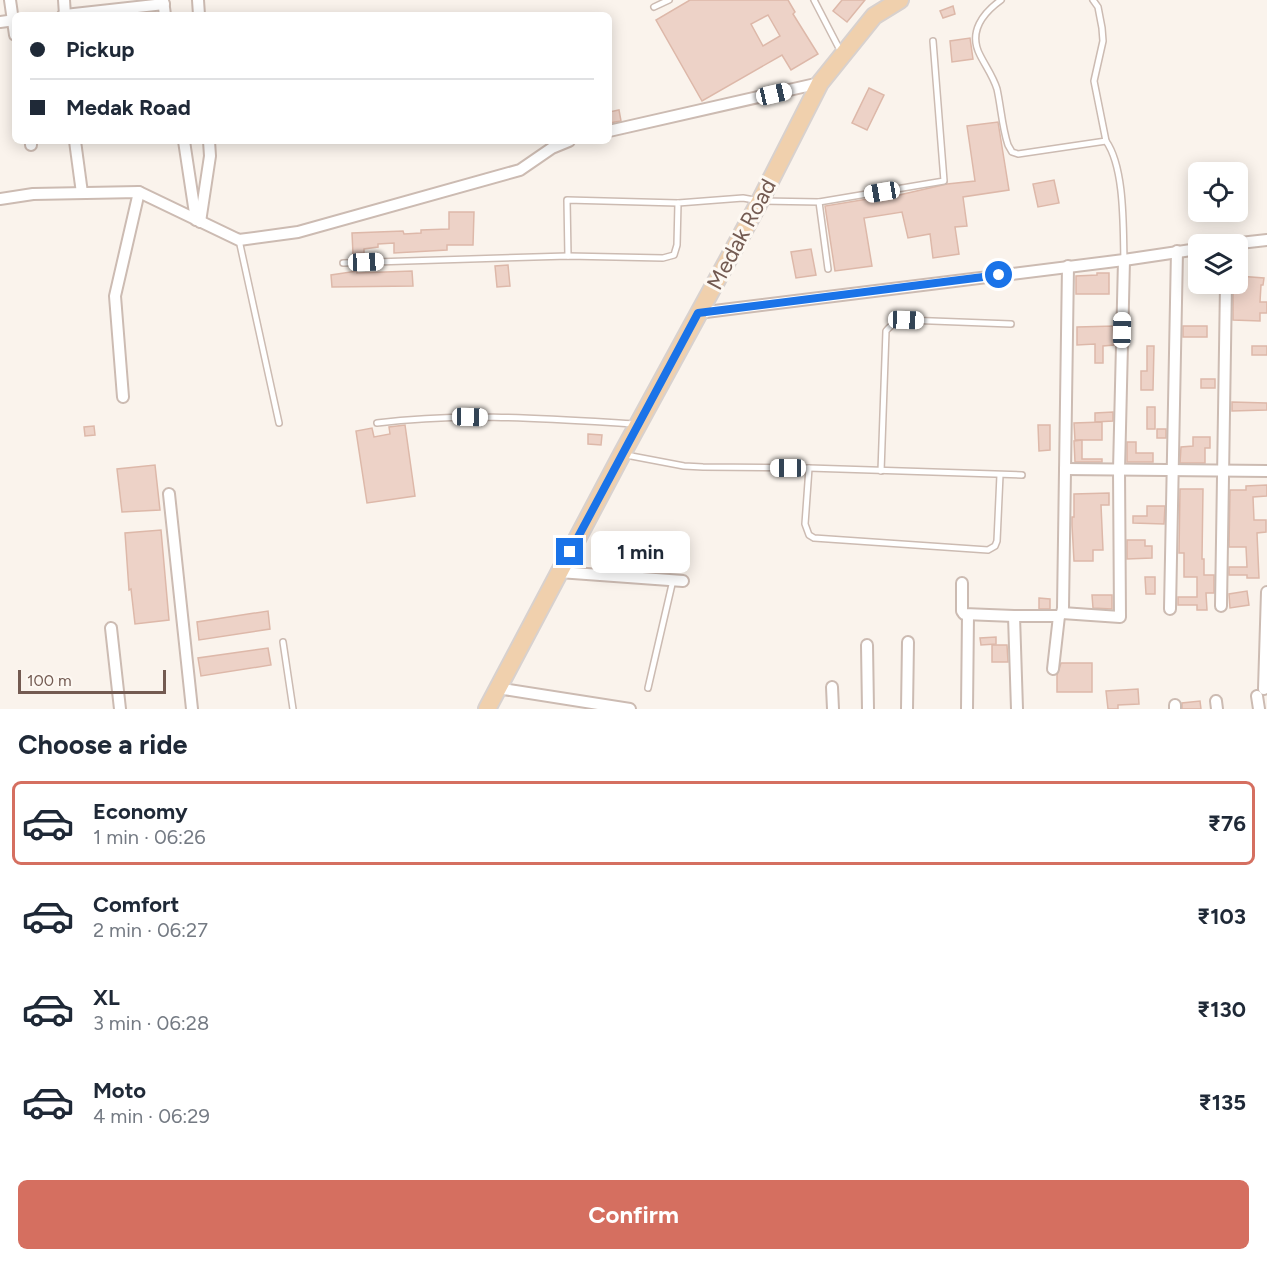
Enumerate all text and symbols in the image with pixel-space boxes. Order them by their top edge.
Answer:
text: Pickup [66,36,135,63]
car [754,81,794,107]
text: Medak Road [66,94,191,121]
map controls [1188,162,1248,294]
button: locate [1188,162,1248,222]
street label: Medak Road [701,174,782,294]
car [863,180,901,204]
button: layers [1188,234,1248,294]
car [348,252,384,272]
route start [985,261,1012,288]
car [888,310,924,330]
car [1113,312,1131,348]
car [452,408,488,426]
car [770,459,806,477]
callout: 1 min [591,531,690,573]
route end [556,538,583,565]
text: 1 min [617,540,664,564]
scale bar [18,667,166,694]
text: 100 m [27,671,72,690]
text: Choose a ride [18,728,187,761]
icon: car [21,796,75,850]
text: Economy [93,798,188,825]
text: ₹76 [1208,810,1246,837]
text: 1 min · 06:26 [93,825,206,849]
icon: car [21,889,75,943]
text: Comfort [93,891,179,918]
text: ₹103 [1197,903,1246,930]
text: 2 min · 06:27 [93,918,208,942]
icon: car [21,982,75,1036]
text: XL [93,984,120,1011]
text: ₹130 [1197,996,1246,1023]
text: 3 min · 06:28 [93,1011,209,1035]
icon: car [21,1075,75,1129]
text: Moto [93,1077,146,1104]
text: ₹135 [1199,1089,1246,1116]
text: 4 min · 06:29 [93,1104,210,1128]
button: Confirm [18,1180,1249,1249]

